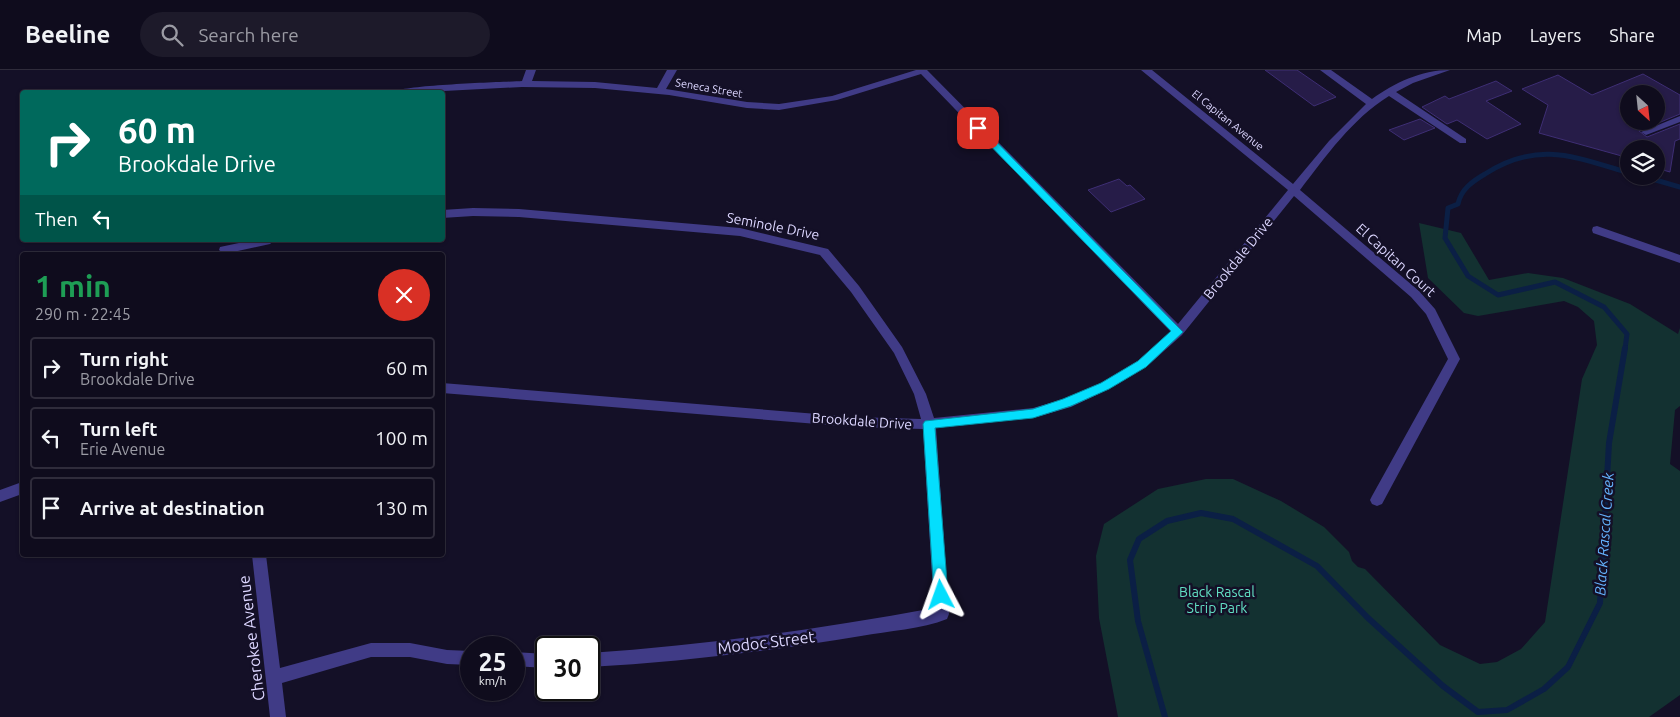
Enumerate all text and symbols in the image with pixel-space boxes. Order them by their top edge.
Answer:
search box [140,12,490,57]
text: Beeline [25,21,110,48]
icon: search [158,21,186,49]
text: Search here [198,24,299,46]
text: Map [1466,25,1502,45]
text: Layers [1530,25,1581,45]
text: Share [1609,25,1655,45]
street label: Seneca Street [674,76,744,100]
north arrow [1620,85,1665,130]
map controls [1620,85,1665,185]
street label: El Capitan Avenue [1190,87,1266,153]
pin [957,107,999,149]
icon: right [35,110,100,175]
text: 60 m [118,110,196,150]
icon: arrive [964,114,992,142]
button: layers [1620,140,1665,185]
text: Brookdale Drive [118,151,276,176]
icon: left [88,205,116,233]
text: Then [35,208,78,230]
street label: Seminole Drive [725,209,821,243]
street label: Brookdale Drive [1200,214,1276,302]
street label: El Capitan Court [1353,220,1439,300]
text: 1 min [35,269,111,303]
button: close [378,269,430,321]
text: 290 m · 22:45 [35,305,131,323]
text: Turn right [80,348,168,370]
icon: right [37,354,65,382]
text: 60 m [386,357,428,379]
text: Brookdale Drive [80,370,195,388]
street label: Brookdale Drive [811,410,913,432]
text: Turn left [80,418,158,440]
icon: left [37,424,65,452]
text: 100 m [375,427,428,449]
text: Erie Avenue [80,440,165,458]
water label: Black Rascal Creek [1591,471,1617,596]
icon: arrive [37,494,65,522]
text: Arrive at destination [80,497,265,519]
text: 130 m [375,497,428,519]
position arrow [914,568,966,620]
street label: Cherokee Avenue [234,574,268,702]
park label: Black Rascal Strip Park [1179,584,1255,616]
street label: Modoc Street [716,627,816,657]
speed limit sign: 30 [535,636,600,701]
text: 25 [478,648,507,676]
text: km/h [479,674,506,687]

